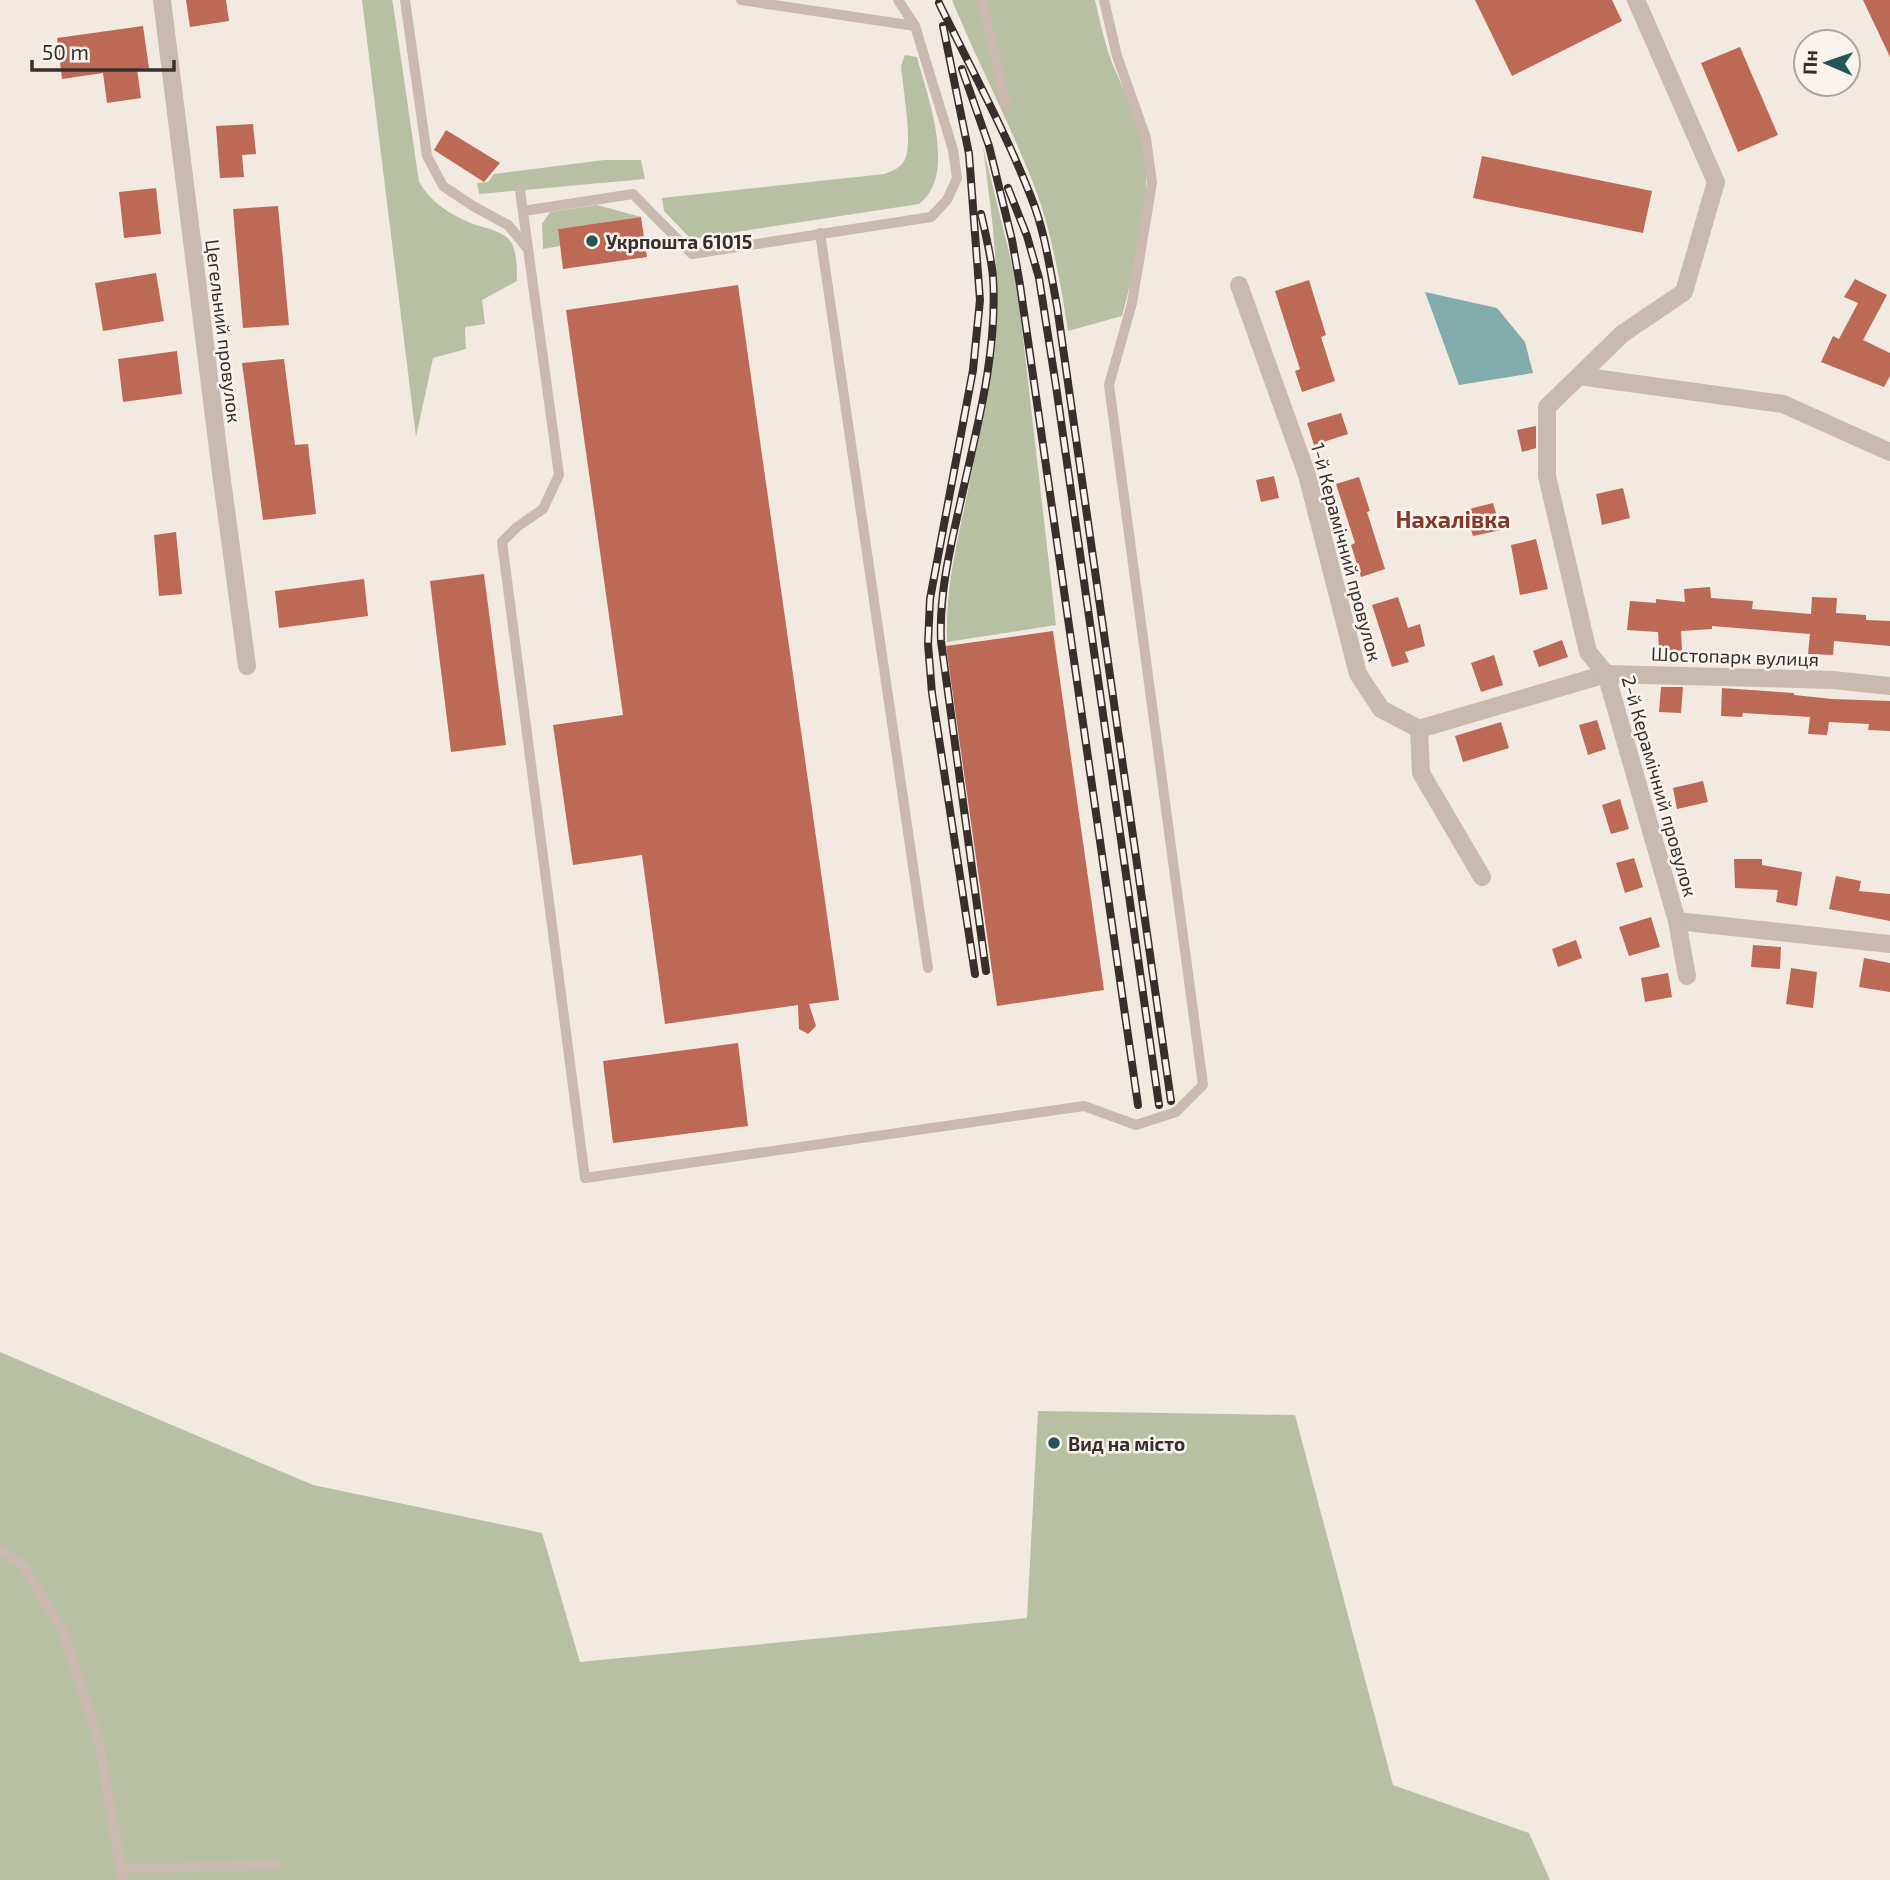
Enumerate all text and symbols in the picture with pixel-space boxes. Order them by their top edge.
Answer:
scale bar [32,28,173,72]
north arrow [1792,28,1862,98]
text: 50 m [42,39,89,64]
text: Пн [1798,50,1821,75]
place label: Укрпошта 61015 [606,230,752,253]
marker: Укрпошта 61015 [584,233,600,249]
street label: Цегельний провулок [200,238,247,424]
street label: 1-й Керамічний провулок [1306,440,1387,664]
district label: Нахалівка [1396,505,1510,533]
street label: Шостопарк вулиця [1651,642,1819,671]
street label: 2-й Керамічний провулок [1616,673,1703,899]
place label: Вид на місто [1068,1432,1185,1455]
marker: Вид на місто [1046,1435,1062,1451]

